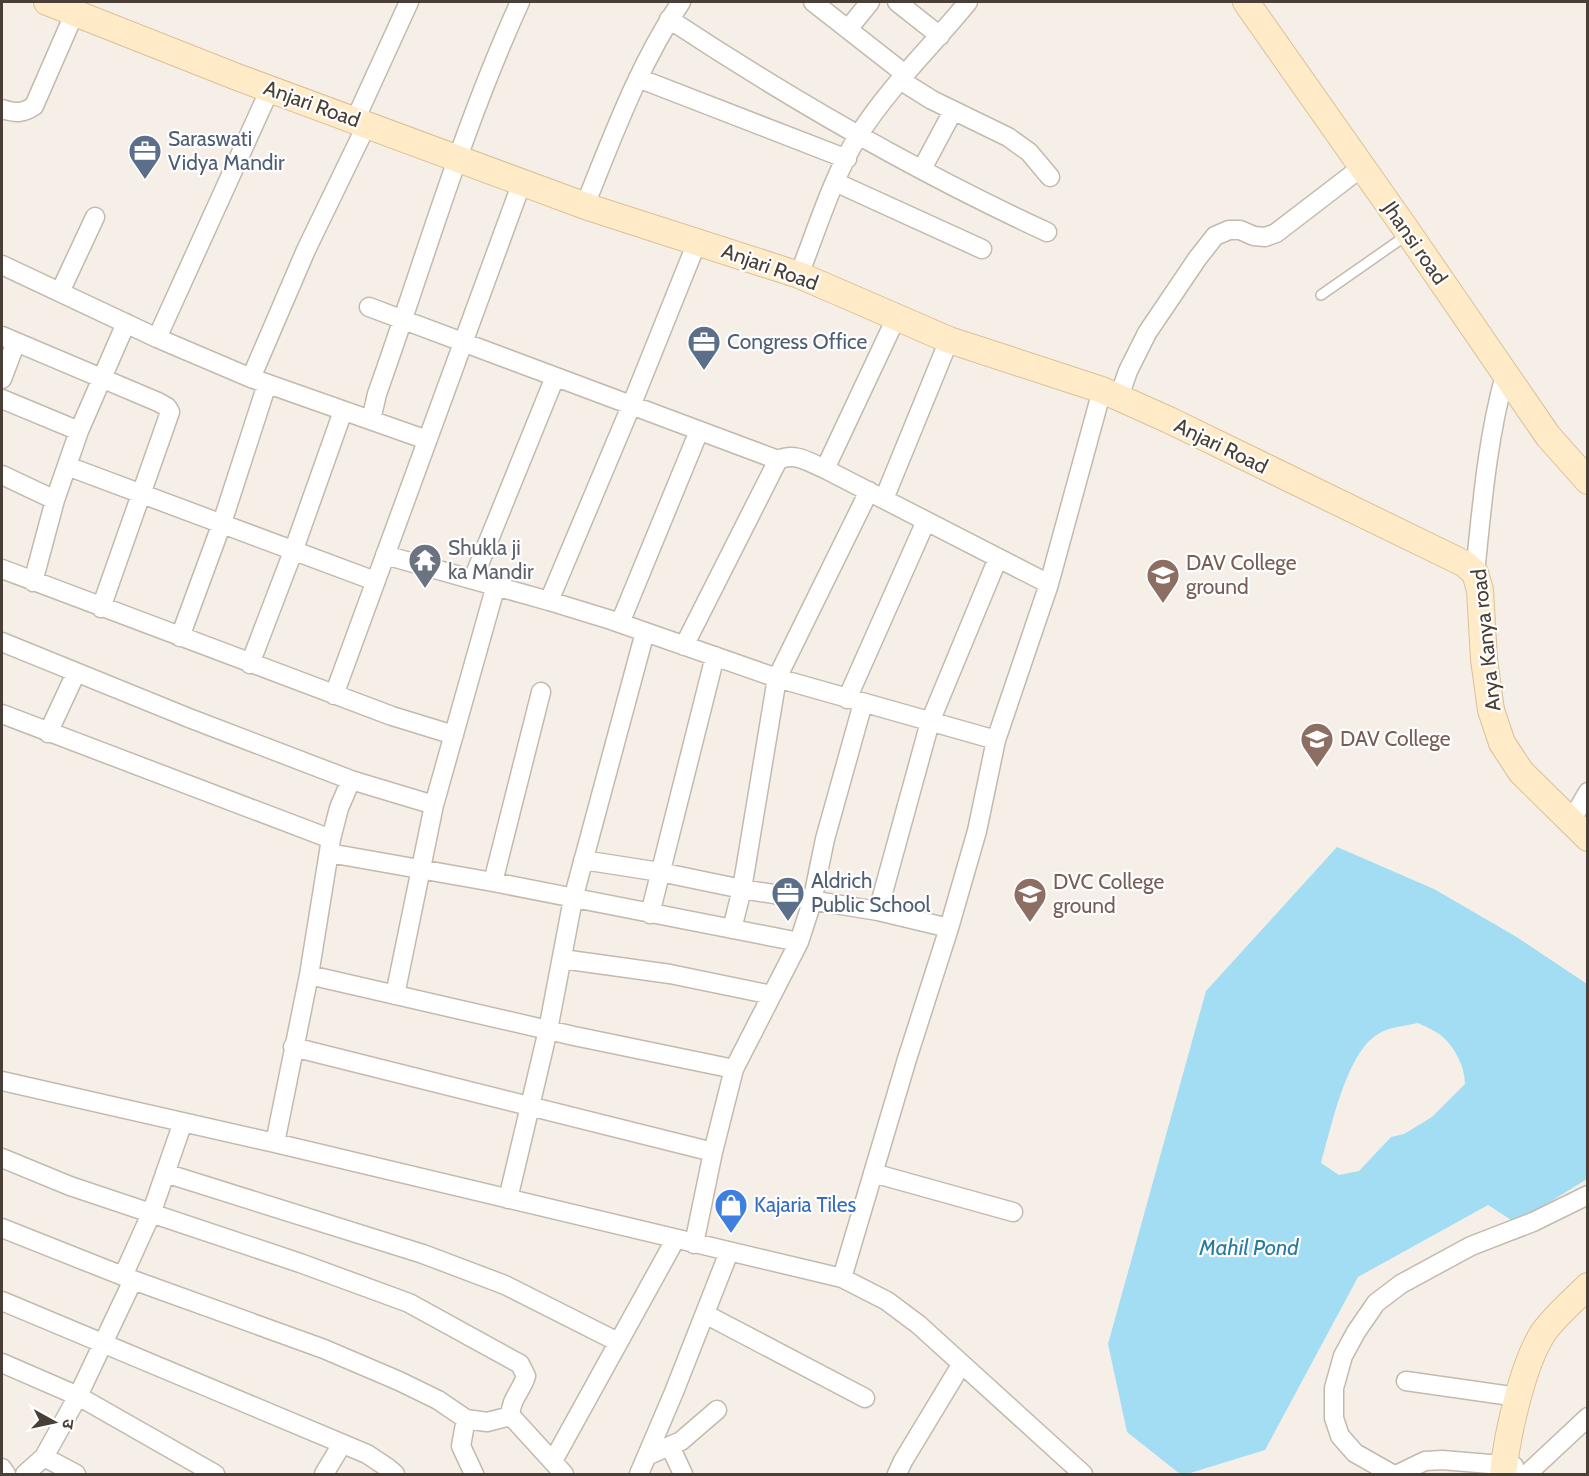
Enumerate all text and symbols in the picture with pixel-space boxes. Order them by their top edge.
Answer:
street label: Anjari Road [260,75,364,133]
place label: Saraswati Vidya Mandir [168,126,285,175]
office icon: Saraswati Vidya Mandir [127,133,163,180]
street label: Jhansi road [1377,195,1453,289]
street label: Anjari Road [718,238,822,296]
office icon: Congress Office [686,324,722,371]
place label: Congress Office [727,329,867,354]
street label: Anjari Road [1170,412,1272,480]
place label: Shukla ji ka Mandir [448,535,534,584]
temple icon: Shukla ji ka Mandir [407,542,443,589]
place label: DAV College ground [1186,550,1297,599]
school or university icon: DAV College ground [1145,557,1181,604]
street label: Arya Kanya road [1466,568,1505,713]
school or university icon: DAV College [1299,721,1335,768]
place label: DAV College [1340,726,1451,751]
place label: Aldrich Public School [811,868,930,917]
place label: DVC College ground [1053,869,1164,918]
office icon: Aldrich Public School [770,875,806,922]
school or university icon: DVC College ground [1012,876,1048,923]
shop icon: Kajaria Tiles [713,1187,749,1234]
place label: Kajaria Tiles [754,1192,856,1218]
water label: Mahil Pond [1198,1234,1299,1261]
north arrow [24,1392,84,1452]
text: उ [58,1418,78,1431]

